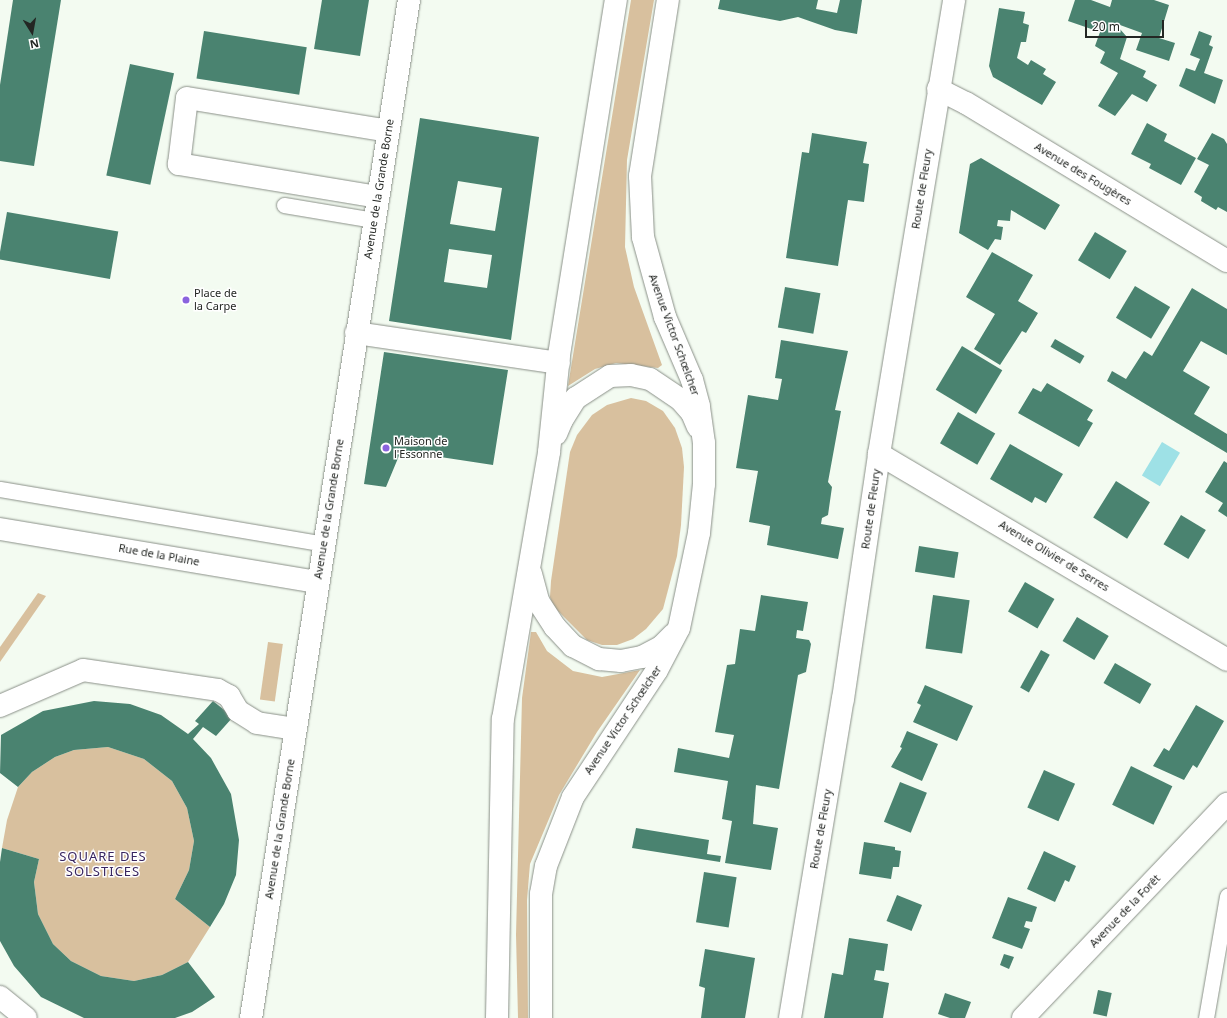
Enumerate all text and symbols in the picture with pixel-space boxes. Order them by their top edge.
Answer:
north arrow [12,12,52,52]
scale bar [1087,12,1166,38]
text: 20 m [1092,18,1120,35]
text: N [29,36,40,52]
street label: Avenue de la Grande Borne [361,118,397,260]
street label: Avenue des Fougères [1032,140,1134,208]
street label: Route de Fleury [909,148,935,230]
street label: Avenue Victor Schœlcher [646,272,702,398]
place label: Place de la Carpe [194,287,237,313]
marker: Place de la Carpe [181,295,191,305]
place label: Maison de l'Essonne [394,435,448,461]
street label: Avenue de la Grande Borne [311,438,347,580]
marker: Maison de l'Essonne [381,443,391,453]
street label: Route de Fleury [859,468,883,550]
street label: Avenue Olivier de Serres [997,518,1111,594]
street label: Rue de la Plaine [118,541,200,569]
street label: Avenue Victor Schœlcher [582,663,664,777]
street label: Avenue de la Grande Borne [262,758,298,900]
street label: Route de Fleury [807,788,835,870]
district label: SQUARE DES SOLSTICES [59,849,147,880]
street label: Avenue de la Forêt [1087,872,1163,950]

